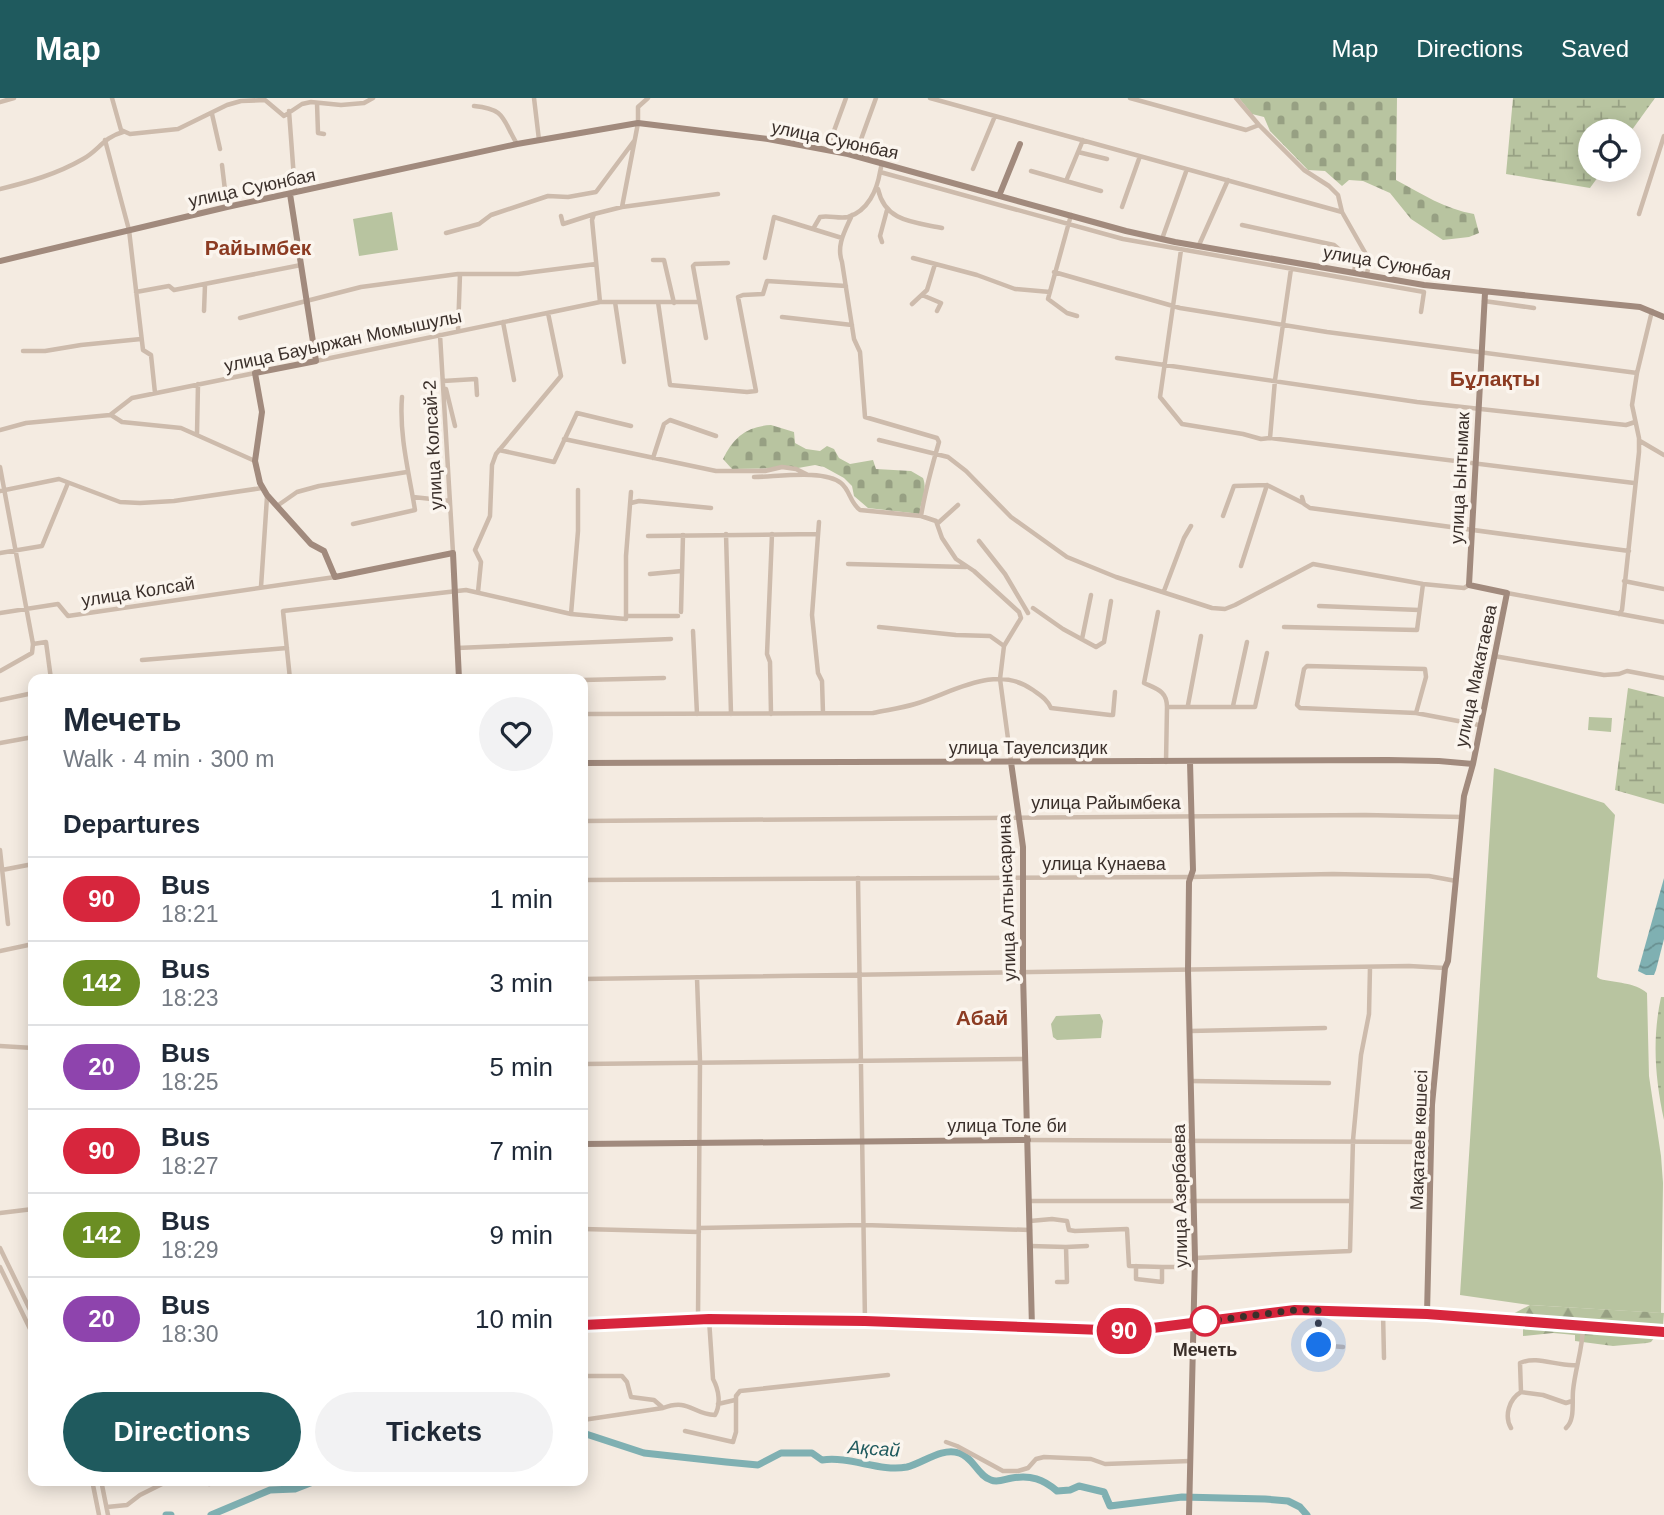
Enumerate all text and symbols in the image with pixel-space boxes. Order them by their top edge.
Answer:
text: Map [35,30,101,67]
text: Map [1332,35,1378,62]
text: Directions [1416,35,1523,62]
text: Saved [1561,35,1629,62]
street label: улица Суюнбая [770,117,900,163]
map controls [1578,119,1641,182]
button: locate [1578,119,1641,182]
street label: улица Суюнбая [187,165,317,211]
district label: Райымбек [205,236,312,259]
street label: улица Суюнбая [1321,242,1453,284]
street label: улица Бауыржан Момышулы [223,306,463,376]
district label: Бұлақты [1450,367,1540,390]
street label: улица Колсай-2 [420,379,446,511]
street label: улица Ынтымак [1447,412,1473,544]
street label: улица Колсай [80,573,196,611]
street label: улица Макатаева [1451,602,1501,749]
button: heart [479,697,553,771]
text: Мечеть [63,701,182,738]
street label: улица Тауелсиздик [949,738,1107,758]
text: Walk · 4 min · 300 m [63,746,274,772]
street label: улица Райымбека [1031,793,1182,813]
text: Departures [63,809,200,839]
street label: улица Алтынсарина [994,813,1020,982]
street label: улица Кунаева [1042,854,1167,874]
text: Bus [161,870,210,900]
text: 1 min [489,884,553,914]
text: 90 [88,885,115,912]
text: 18:21 [161,901,219,927]
text: Bus [161,954,210,984]
text: 3 min [489,968,553,998]
text: 142 [81,969,122,996]
text: 18:23 [161,985,219,1011]
district label: Абай [956,1006,1008,1029]
text: Bus [161,1038,210,1068]
text: 5 min [489,1052,553,1082]
text: 20 [88,1053,115,1080]
text: 18:25 [161,1069,219,1095]
street label: Мақатаев көшесі [1407,1069,1431,1211]
street label: улица Толе би [947,1116,1067,1136]
text: Bus [161,1122,210,1152]
street label: улица Азербаева [1169,1123,1191,1268]
text: 7 min [489,1136,553,1166]
text: 90 [88,1137,115,1164]
text: 18:27 [161,1153,219,1179]
text: Bus [161,1206,210,1236]
text: 9 min [489,1220,553,1250]
text: 142 [81,1221,122,1248]
text: 18:29 [161,1237,219,1263]
text: Bus [161,1290,210,1320]
text: 10 min [475,1304,553,1334]
text: 20 [88,1305,115,1332]
marker: Мечеть [1190,1306,1220,1336]
line badge: 90 [1092,1308,1156,1354]
text: 90 [1111,1317,1137,1344]
text: 18:30 [161,1321,219,1347]
your location [1301,1327,1336,1362]
place label: Мечеть [1173,1340,1237,1360]
button: Directions [63,1392,301,1472]
button: Tickets [315,1392,553,1472]
water label: Ақсай [846,1436,901,1461]

